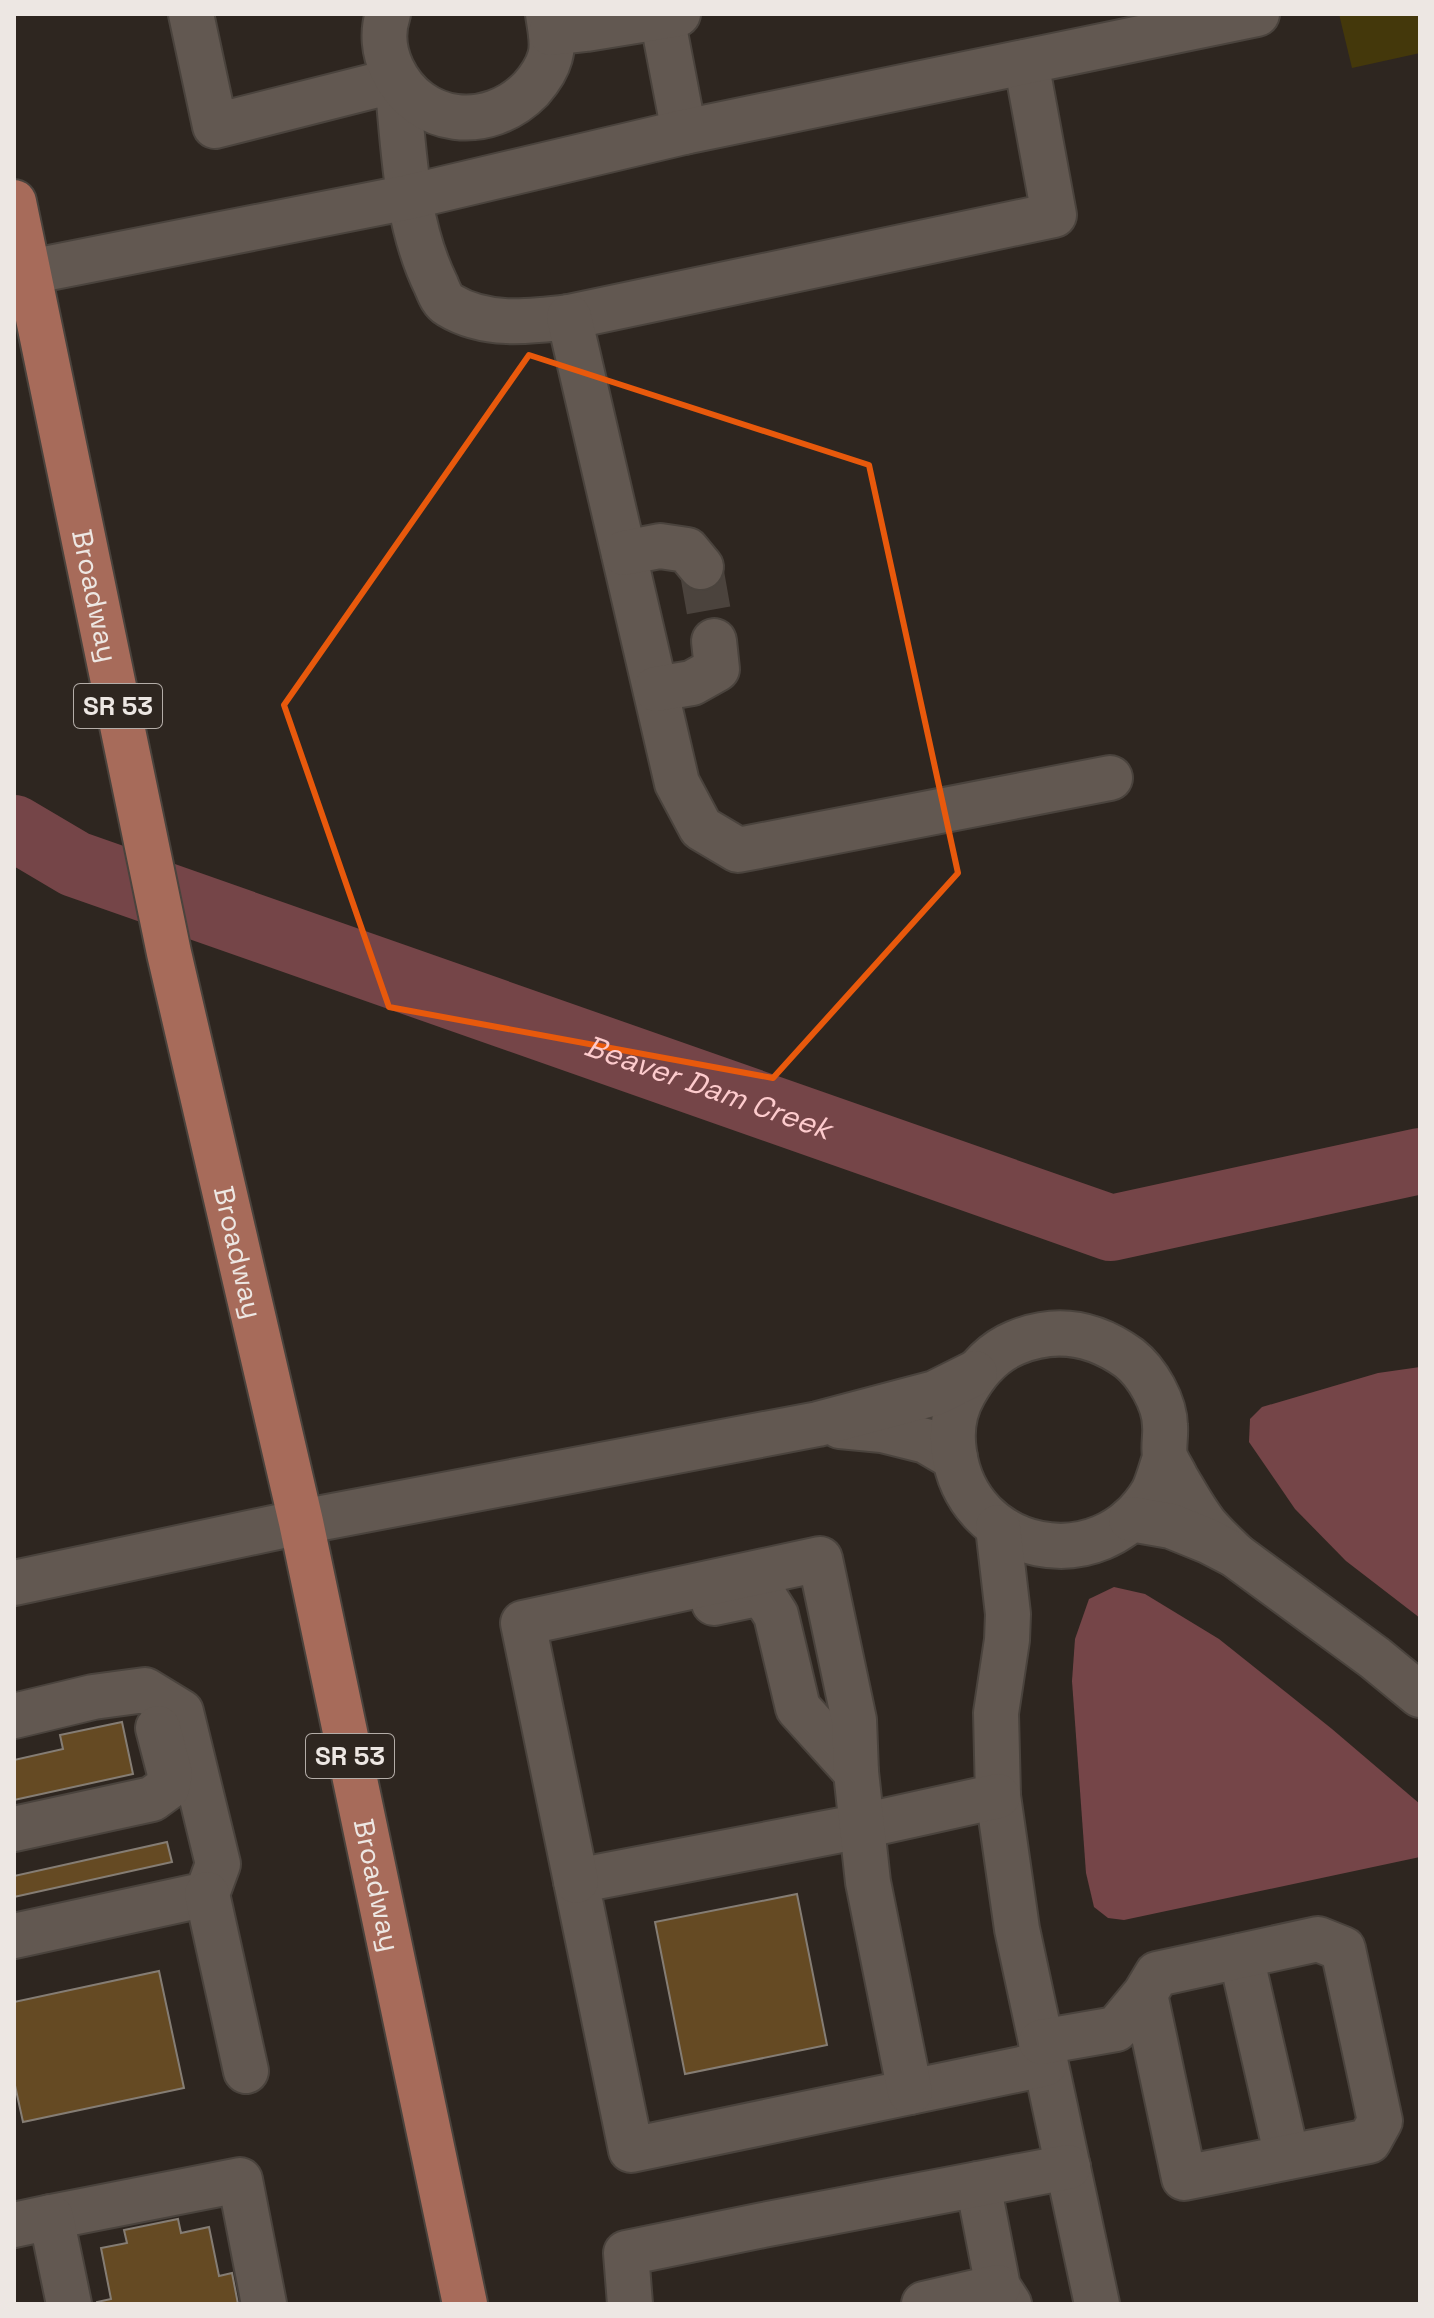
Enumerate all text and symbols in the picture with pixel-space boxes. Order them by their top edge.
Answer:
street label: Broadway [64,526,127,665]
road number: SR 53 [74,684,162,728]
water label: Beaver Dam Creek [580,1025,839,1149]
street label: Broadway [206,1183,271,1322]
road number: SR 53 [306,1734,394,1778]
street label: Broadway [346,1816,409,1955]

